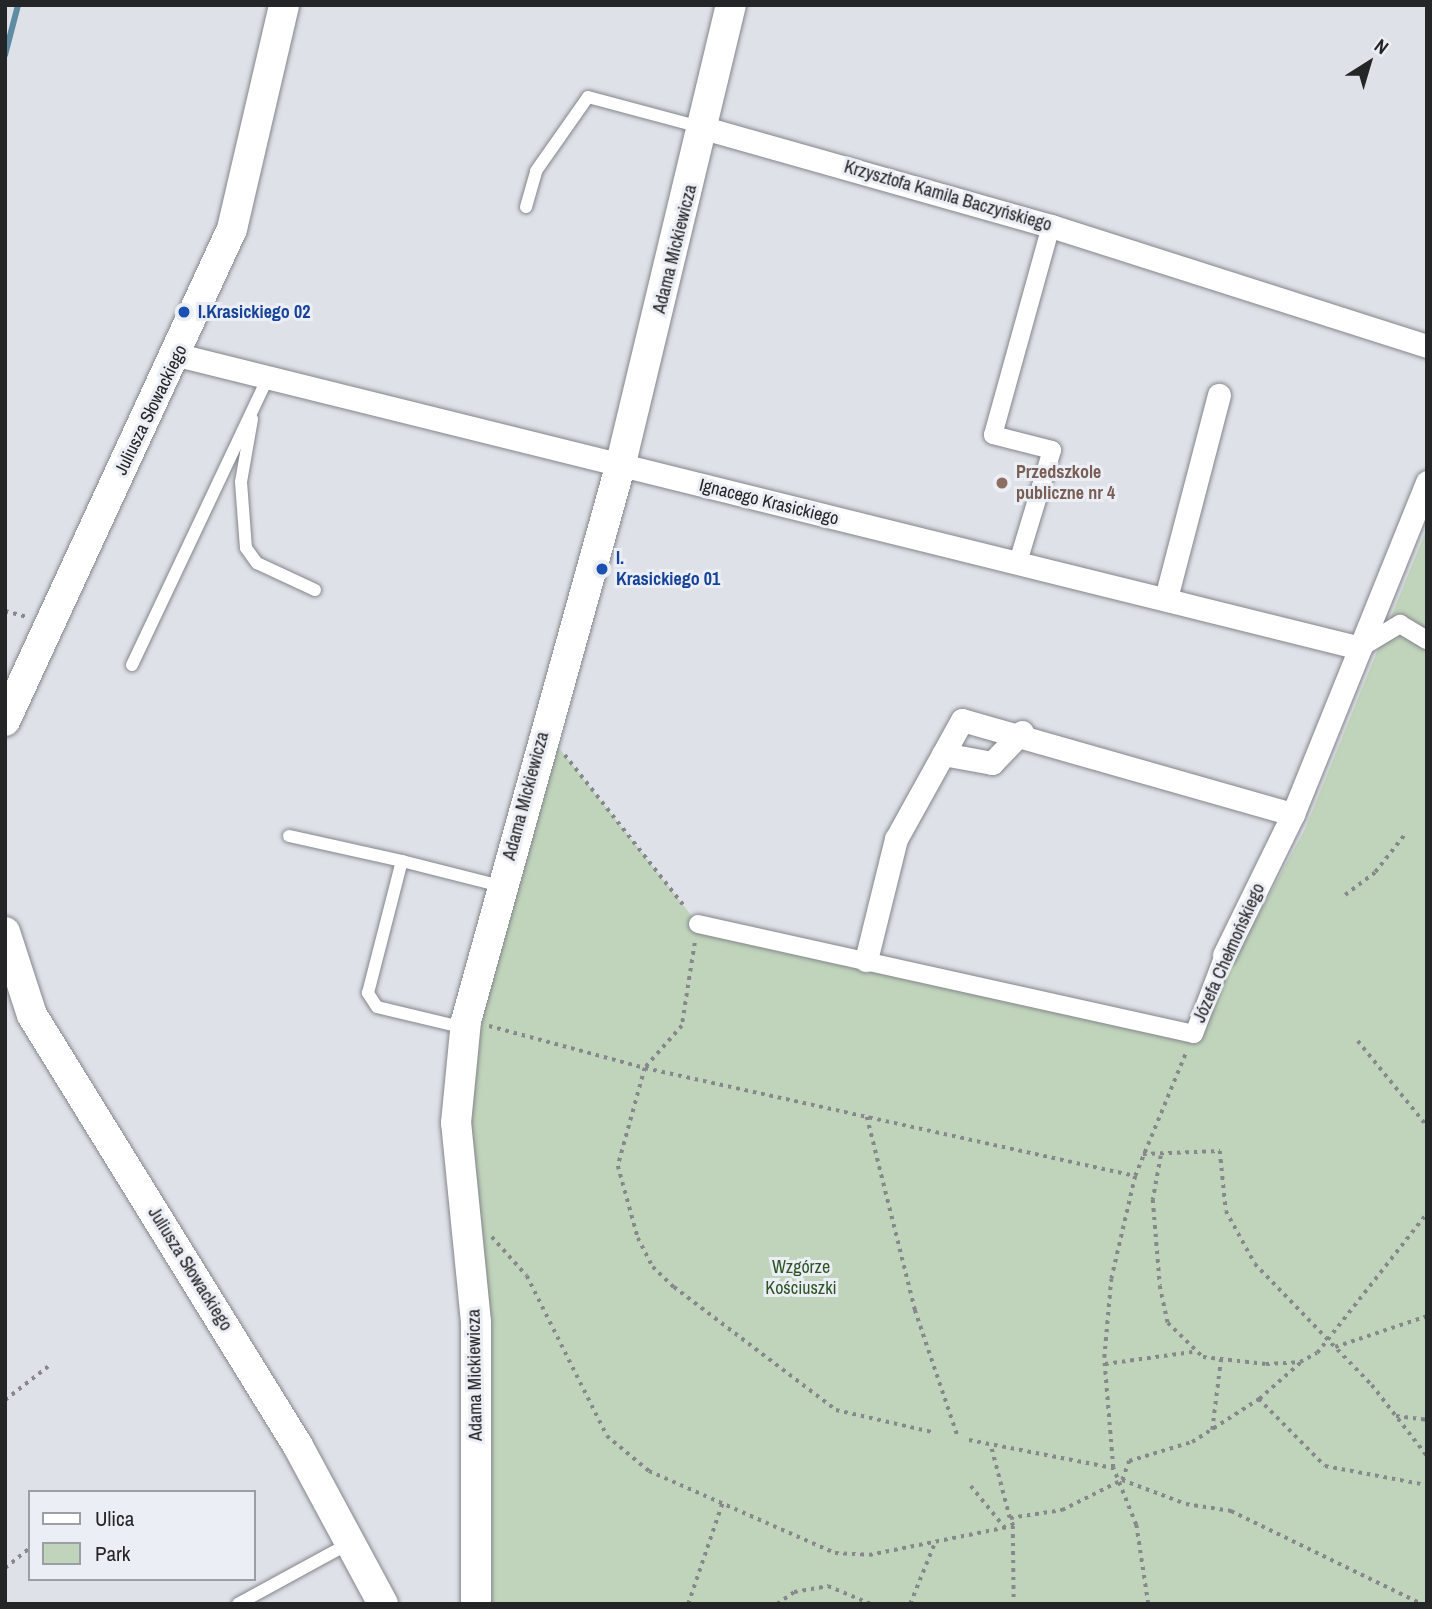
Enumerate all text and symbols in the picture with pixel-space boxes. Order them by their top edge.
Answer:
north arrow [1334,28,1404,98]
text: N [1369,32,1394,60]
street label: Krzysztofa Kamila Baczyńskiego [842,156,1054,236]
street label: Adama Mickiewicza [649,182,701,316]
place label: I.Krasickiego 02 [198,301,310,323]
marker: I.Krasickiego 02 [176,304,192,320]
street label: Juliusza Słowackiego [110,341,192,479]
place label: Przedszkole publiczne nr 4 [1016,462,1115,504]
street label: Ignacego Krasickiego [697,474,841,530]
marker: Przedszkole publiczne nr 4 [994,475,1010,491]
place label: I. Krasickiego 01 [616,548,720,590]
marker: I. Krasickiego 01 [594,561,610,577]
street label: Adama Mickiewicza [498,729,554,863]
street label: Józefa Chełmońskiego [1189,880,1269,1026]
street label: Juliusza Słowackiego [143,1203,237,1335]
park label: Wzgórze Kościuszki [765,1257,837,1300]
street label: Adama Mickiewicza [463,1309,487,1441]
legend [28,1490,256,1581]
text: Ulica [95,1504,134,1533]
text: Park [95,1539,130,1568]

